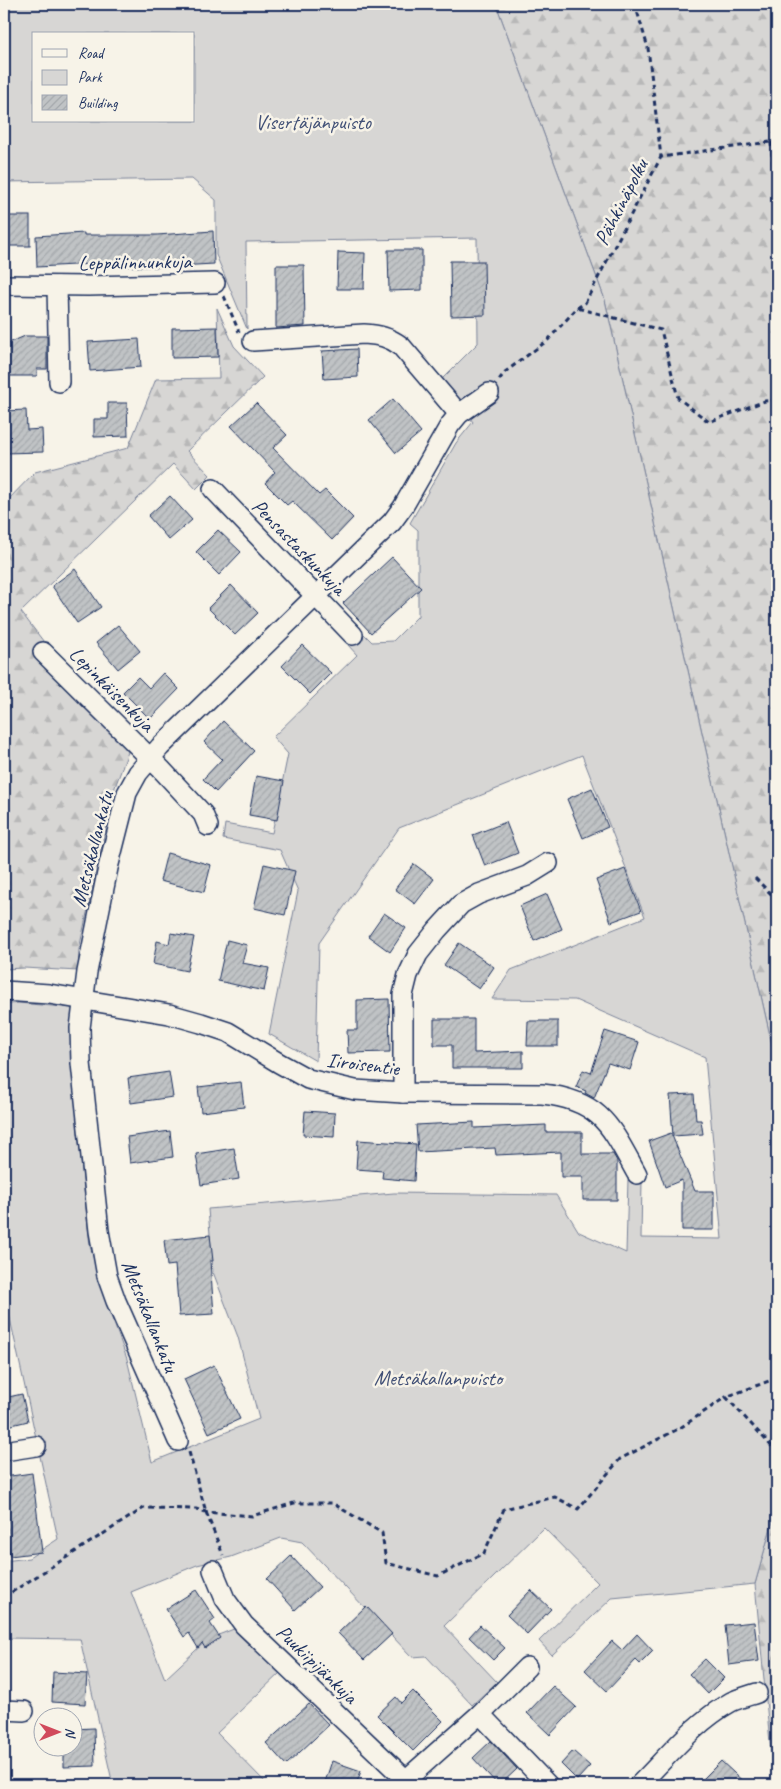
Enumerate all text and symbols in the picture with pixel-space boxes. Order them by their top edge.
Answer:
legend [32,32,195,122]
text: Road [78,44,105,63]
text: Park [78,68,103,87]
text: Building [78,94,118,113]
park label: Visertäjänpuisto [255,109,373,135]
street label: Pähkinäpolku [588,153,654,249]
street label: Leppälinnunkuja [78,248,194,276]
street label: Pensastaskunkuja [246,493,353,602]
street label: Lepinkäisenkuja [64,641,161,738]
street label: Metsäkallankatu [65,787,119,909]
street label: Iiroisentie [325,1047,402,1081]
street label: Metsäkallankatu [116,1256,185,1377]
park label: Metsäkallanpuisto [374,1365,505,1391]
street label: Puukiipijänkuja [271,1619,364,1710]
north arrow [32,1706,82,1756]
text: N [62,1728,79,1739]

